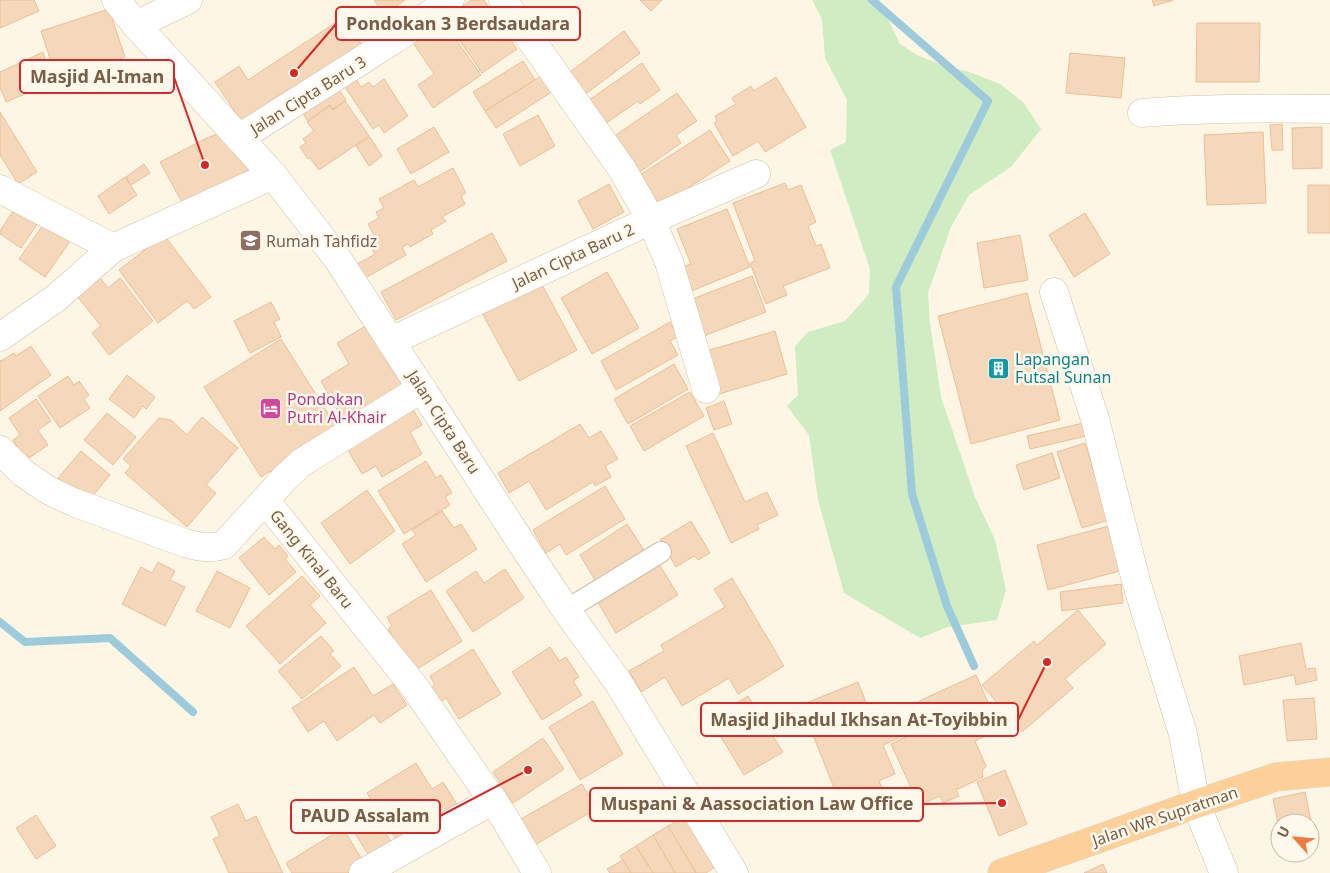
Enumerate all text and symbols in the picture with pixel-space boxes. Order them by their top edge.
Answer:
callout: Pondokan 3 Berdsaudara [336,7,580,40]
text: Pondokan 3 Berdsaudara [346,11,570,35]
street label: Jalan Cipta Baru 3 [244,51,370,141]
callout: Masjid Al-Iman [20,60,174,93]
text: Masjid Al-Iman [30,64,164,88]
street label: Jalan Cipta Baru 2 [506,218,638,295]
school or university icon: Rumah Tahfidz [238,229,262,253]
place label: Rumah Tahfidz [266,230,377,252]
place label: Lapangan Futsal Sunan [1015,348,1111,388]
building icon: Lapangan Futsal Sunan [987,356,1011,380]
street label: Jalan Cipta Baru [401,364,486,478]
place label: Pondokan Putri Al-Khair [287,388,387,428]
hotel icon: Pondokan Putri Al-Khair [259,396,283,420]
street label: Gang Kinal Baru [265,505,359,613]
callout: Masjid Jihadul Ikhsan At-Toyibbin [701,703,1018,736]
text: Masjid Jihadul Ikhsan At-Toyibbin [710,707,1008,731]
street label: Jalan WR Supratman [1087,781,1241,852]
callout: Muspani & Aassociation Law Office [590,788,923,821]
text: Muspani & Aassociation Law Office [600,791,914,815]
callout: PAUD Assalam [291,800,440,833]
text: PAUD Assalam [300,803,430,827]
north arrow [1270,813,1320,863]
text: U [1272,823,1294,841]

